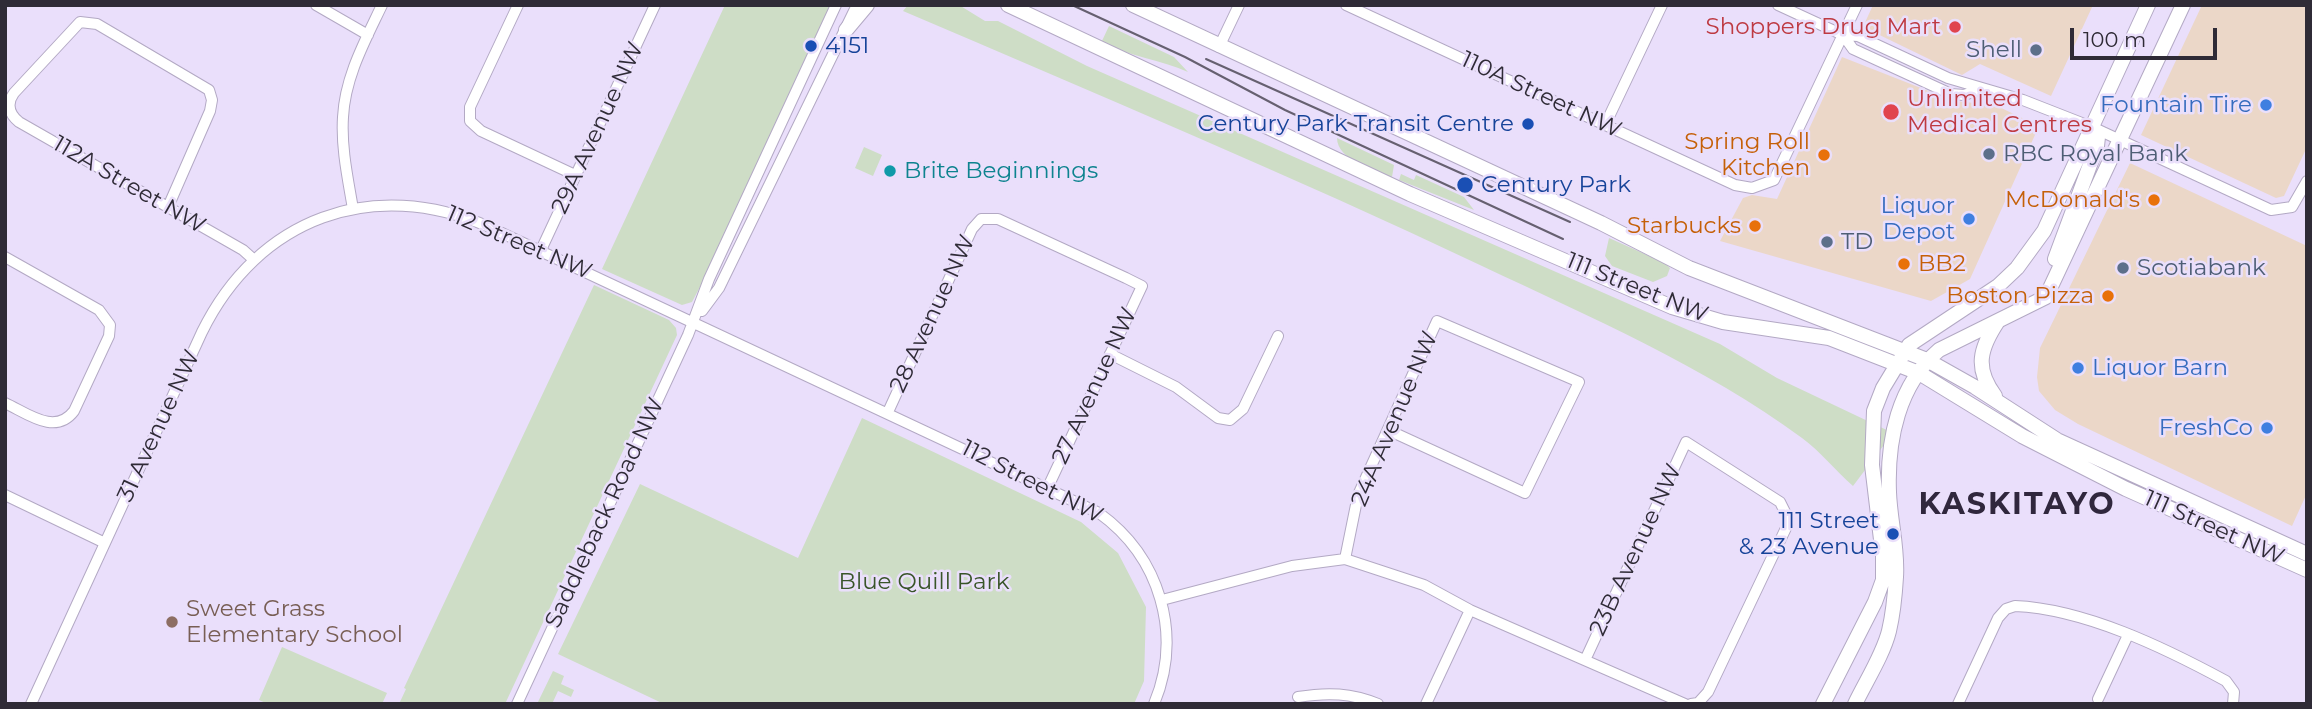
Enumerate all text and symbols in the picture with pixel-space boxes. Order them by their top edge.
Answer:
place label: Shoppers Drug Mart [1705,13,1941,41]
scale bar [2074,14,2221,58]
marker: Shoppers Drug Mart [1947,19,1963,35]
text: 100 m [2083,27,2146,52]
place label: 4151 [825,32,869,60]
place label: Shell [1966,36,2022,64]
street label: 29A Avenue NW [546,38,650,218]
marker: 4151 [803,38,819,54]
marker: Shell [2028,42,2044,58]
street label: 110A Street NW [1456,46,1626,144]
place label: Unlimited Medical Centres [1907,85,2092,139]
place label: Fountain Tire [2100,91,2252,119]
marker: Fountain Tire [2258,97,2274,113]
marker: Unlimited Medical Centres [1881,102,1901,122]
place label: Century Park Transit Centre [1198,110,1514,138]
marker: Century Park Transit Centre [1520,116,1536,132]
place label: Spring Roll Kitchen [1684,128,1810,182]
street label: 112A Street NW [48,130,210,240]
place label: RBC Royal Bank [2003,140,2188,168]
marker: RBC Royal Bank [1981,146,1997,162]
marker: Spring Roll Kitchen [1816,147,1832,163]
place label: Brite Beginnings [904,157,1098,185]
marker: Brite Beginnings [882,163,898,179]
place label: Century Park [1481,171,1631,199]
marker: Century Park [1455,175,1475,195]
place label: McDonald's [2005,186,2140,214]
place label: Liquor Depot [1881,192,1955,246]
marker: McDonald's [2146,192,2162,208]
street label: 112 Street NW [442,200,596,286]
marker: Liquor Depot [1961,211,1977,227]
place label: Starbucks [1627,212,1741,240]
marker: Starbucks [1747,218,1763,234]
place label: TD [1841,228,1873,256]
street label: 28 Avenue NW [884,231,982,397]
marker: TD [1819,234,1835,250]
street label: 111 Street NW [1562,247,1712,329]
place label: BB2 [1918,250,1966,278]
place label: Scotiabank [2137,254,2266,282]
marker: BB2 [1896,256,1912,272]
marker: Scotiabank [2115,260,2131,276]
place label: Boston Pizza [1946,282,2094,310]
marker: Boston Pizza [2100,288,2116,304]
street label: 27 Avenue NW [1047,303,1143,469]
street label: 24A Avenue NW [1346,328,1444,510]
street label: 31 Avenue NW [112,346,206,506]
place label: Liquor Barn [2092,354,2228,382]
marker: Liquor Barn [2070,360,2086,376]
street label: Saddleback Road NW [540,394,670,632]
place label: FreshCo [2159,414,2253,442]
marker: FreshCo [2259,420,2275,436]
street label: 112 Street NW [957,434,1107,530]
street label: 23B Avenue NW [1584,460,1688,640]
street label: 111 Street NW [2140,485,2288,571]
district label: KASKITAYO [1920,487,2114,523]
place label: 111 Street & 23 Avenue [1739,507,1879,561]
marker: 111 Street & 23 Avenue [1885,526,1901,542]
park label: Blue Quill Park [839,568,1009,596]
place label: Sweet Grass Elementary School [186,595,403,649]
marker: Sweet Grass Elementary School [164,614,180,630]

